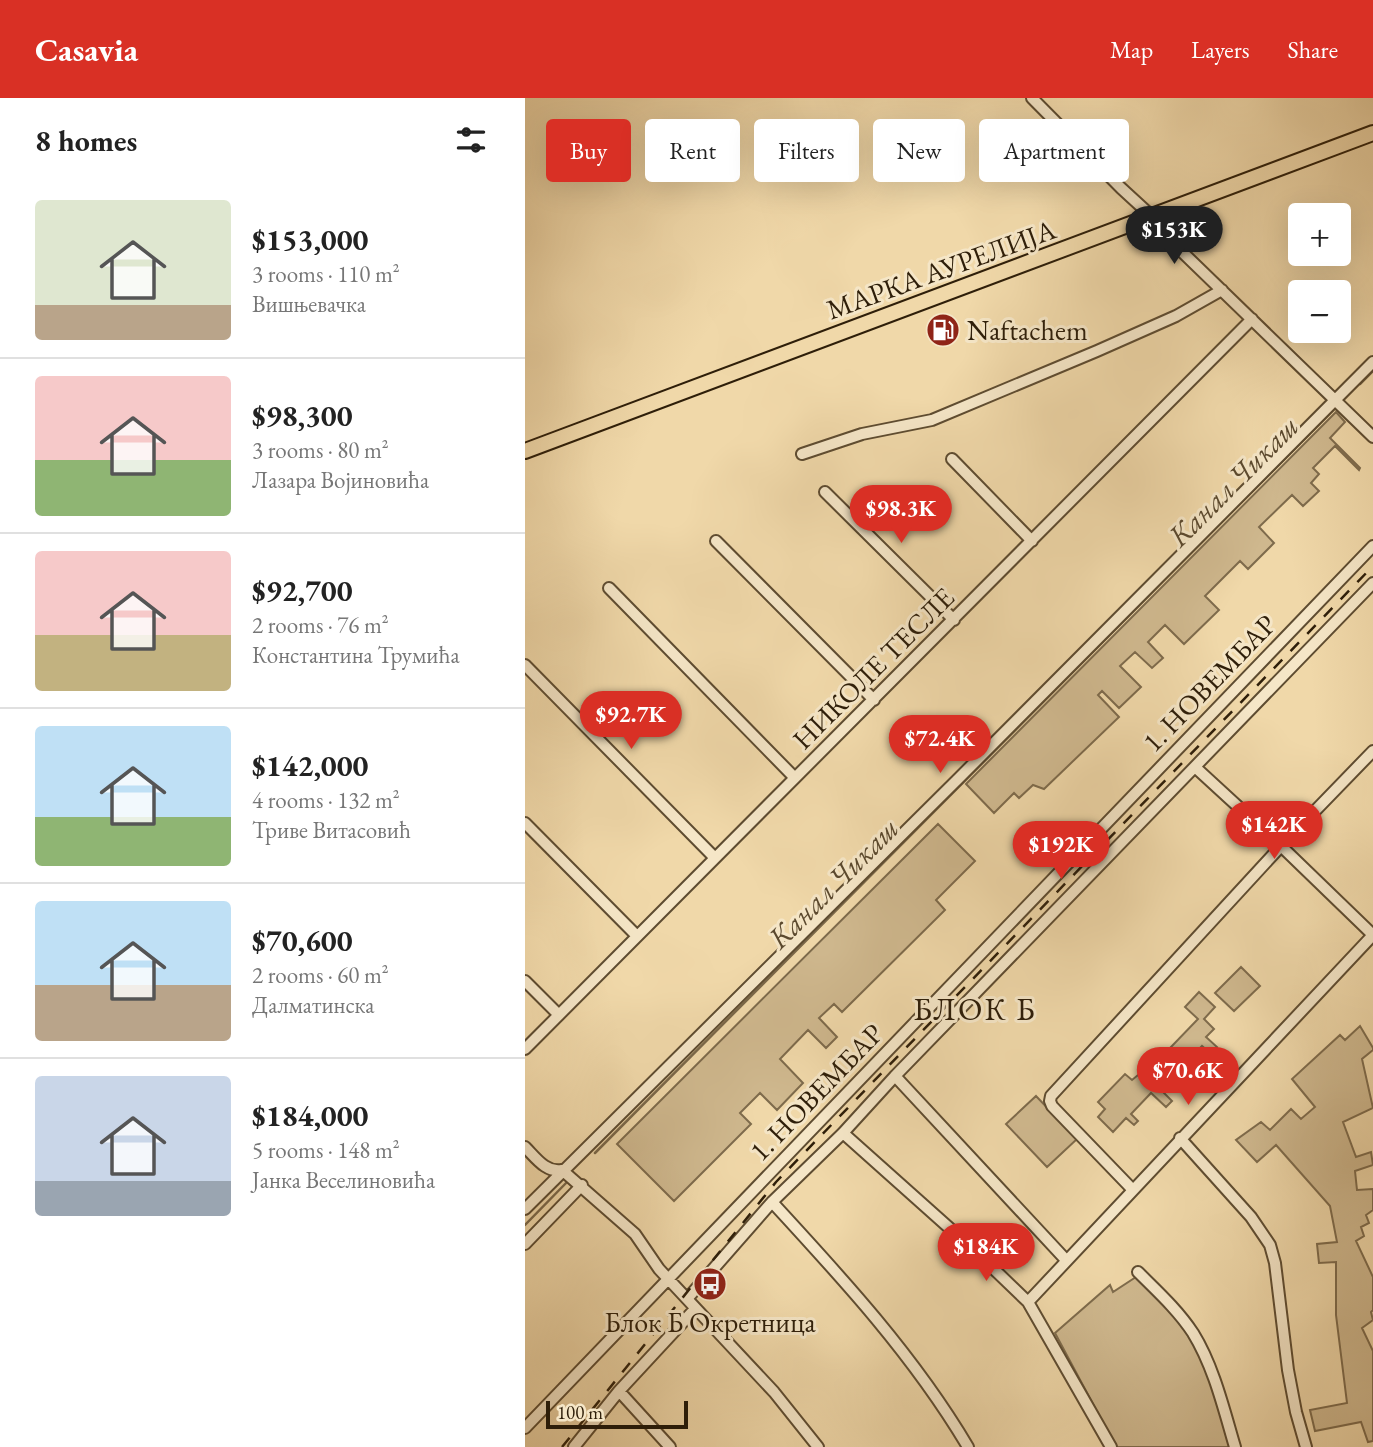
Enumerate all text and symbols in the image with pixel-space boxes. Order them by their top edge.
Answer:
text: Casavia [35,28,138,71]
text: Map [1110,34,1153,65]
text: Layers [1191,34,1250,65]
text: Share [1288,34,1338,65]
chip: Buy [546,119,631,182]
chip: Rent [645,119,740,182]
chip: Filters [754,119,859,182]
chip: New [873,119,965,182]
chip: Apartment [979,119,1129,182]
text: 8 homes [35,121,137,160]
icon: filters [452,121,490,159]
map controls [1288,203,1351,343]
button: + [1288,203,1351,266]
pin: $153K [1125,206,1223,266]
street label: МАРКА АУРЕЛИЈА [821,211,1061,327]
text: $153K [1142,214,1206,244]
text: $153,000 [252,220,368,259]
icon: home [91,228,175,312]
text: 3 rooms · 110 m² [252,259,400,289]
button: − [1288,280,1351,343]
text: Вишњевачка [252,289,366,319]
fuel station icon: Naftachem [924,311,962,349]
place label: Naftachem [967,312,1088,348]
text: $98,300 [252,396,353,435]
icon: home [91,404,175,488]
water label: Канал Чикаш [1158,407,1307,556]
text: 3 rooms · 80 m² [252,435,389,465]
text: Лазара Војиновића [252,465,429,495]
pin: $98.3K [844,486,958,545]
text: $98.3K [866,493,936,523]
text: $92,700 [252,571,353,610]
icon: home [91,579,175,663]
street label: НИКОЛЕ ТЕСЛЕ [784,579,962,757]
street label: 1. НОВЕМБАР [1134,607,1284,759]
text: 2 rooms · 76 m² [252,610,389,640]
text: Константина Трумића [252,640,460,670]
pin: $92.7K [574,692,688,751]
text: $92.7K [596,699,666,729]
pin: $72.4K [883,716,997,775]
text: $72.4K [905,723,975,753]
text: $142,000 [252,746,368,785]
icon: home [91,754,175,838]
text: 4 rooms · 132 m² [252,785,400,815]
pin: $142K [1225,802,1323,861]
water label: Канал Чикаш [758,809,907,958]
text: $142K [1242,809,1306,839]
text: Триве Витасовић [252,815,411,845]
pin: $192K [1012,822,1110,881]
text: $192K [1029,829,1093,859]
text: $70,600 [252,921,353,960]
icon: home [91,929,175,1013]
text: 2 rooms · 60 m² [252,960,389,990]
district label: БЛОК Б [913,988,1037,1030]
text: Далматинска [252,990,374,1020]
street label: 1. НОВЕМБАР [741,1016,891,1168]
pin: $70.6K [1131,1048,1245,1107]
text: $70.6K [1153,1055,1223,1085]
text: $184,000 [252,1096,368,1135]
icon: home [91,1104,175,1188]
text: 5 rooms · 148 m² [252,1135,400,1165]
text: Јанка Веселиновића [252,1165,435,1195]
pin: $184K [937,1224,1035,1283]
text: $184K [954,1231,1018,1261]
bus stop icon: Блок Б Окретница [691,1265,729,1303]
place label: Блок Б Окретница [604,1304,817,1340]
scale bar [546,1398,688,1430]
text: 100 m [557,1400,603,1425]

